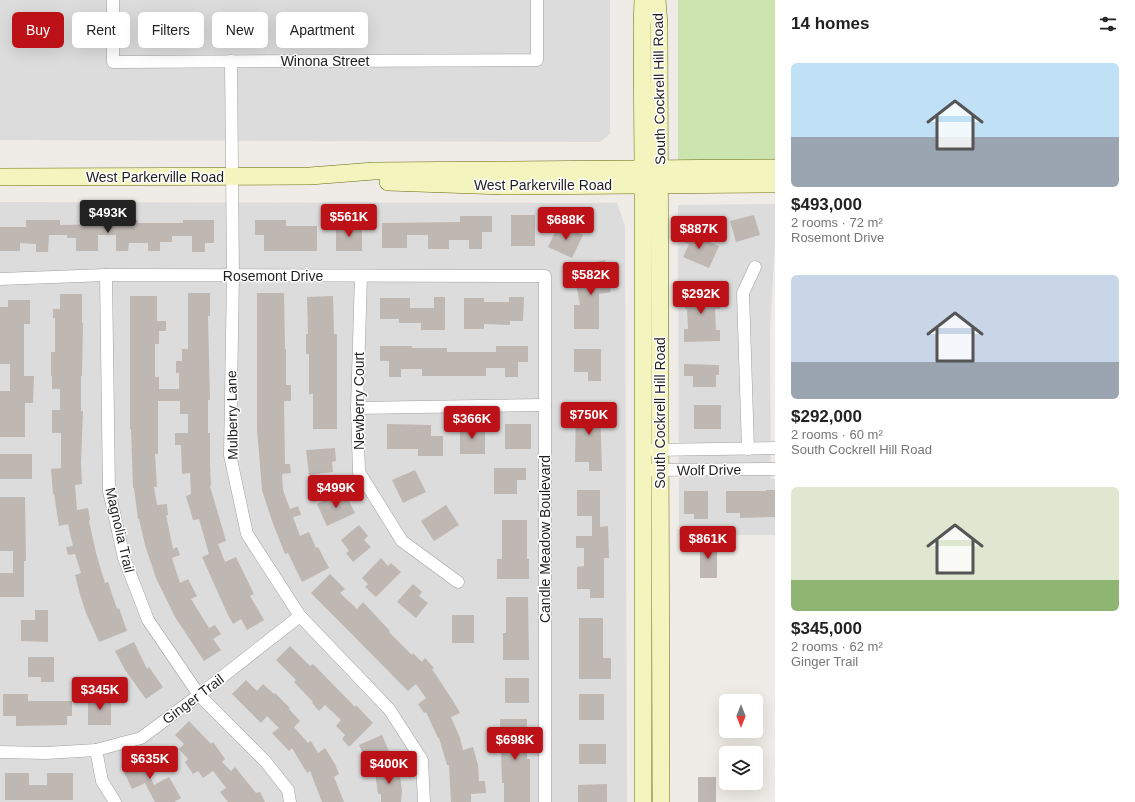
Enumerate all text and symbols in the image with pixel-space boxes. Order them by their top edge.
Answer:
chip: Buy [12,12,64,48]
chip: Rent [72,12,130,48]
chip: Filters [138,12,204,48]
chip: New [212,12,268,48]
chip: Apartment [276,12,368,48]
street label: South Cockrell Hill Road [650,13,668,165]
icon: filters [1097,13,1119,35]
text: 14 homes [791,14,869,33]
street label: Winona Street [281,53,369,69]
icon: home [919,89,991,161]
street label: West Parkerville Road [86,169,224,185]
street label: West Parkerville Road [474,177,612,193]
text: $493,000 [791,195,862,214]
pin: $493K [80,200,136,234]
pin: $561K [321,204,377,238]
text: $493K [89,205,127,220]
pin: $688K [538,207,594,241]
text: $561K [330,209,368,224]
text: $688K [547,212,585,227]
text: 2 rooms · 72 m² [791,215,883,230]
pin: $887K [671,216,727,250]
text: $887K [680,221,718,236]
text: Rosemont Drive [791,230,884,245]
pin: $582K [563,262,619,296]
text: $582K [572,267,610,282]
street label: Rosemont Drive [223,268,323,284]
pin: $292K [673,281,729,315]
text: $292K [682,286,720,301]
icon: home [919,301,991,373]
street label: South Cockrell Hill Road [652,337,668,489]
street label: Newberry Court [351,352,367,450]
street label: Mulberry Lane [223,370,241,460]
pin: $750K [561,402,617,436]
pin: $366K [444,406,500,440]
text: $750K [570,407,608,422]
text: $292,000 [791,407,862,426]
text: $366K [453,411,491,426]
text: 2 rooms · 60 m² [791,427,883,442]
text: South Cockrell Hill Road [791,442,932,457]
street label: Candle Meadow Boulevard [537,455,553,623]
street label: Wolf Drive [677,461,741,479]
pin: $499K [308,475,364,509]
text: $499K [317,480,355,495]
street label: Magnolia Trail [102,486,138,574]
icon: home [919,513,991,585]
pin: $861K [680,526,736,560]
text: $861K [689,531,727,546]
text: $345,000 [791,619,862,638]
text: 2 rooms · 62 m² [791,639,883,654]
text: Ginger Trail [791,654,858,669]
street label: Ginger Trail [159,671,227,727]
pin: $345K [72,677,128,711]
text: $345K [81,682,119,697]
north arrow [719,694,763,738]
map controls [719,694,763,790]
pin: $698K [487,727,543,761]
text: $698K [496,732,534,747]
pin: $635K [122,746,178,780]
button: layers [719,746,763,790]
text: $635K [131,751,169,766]
pin: $400K [361,751,417,785]
text: $400K [370,756,408,771]

